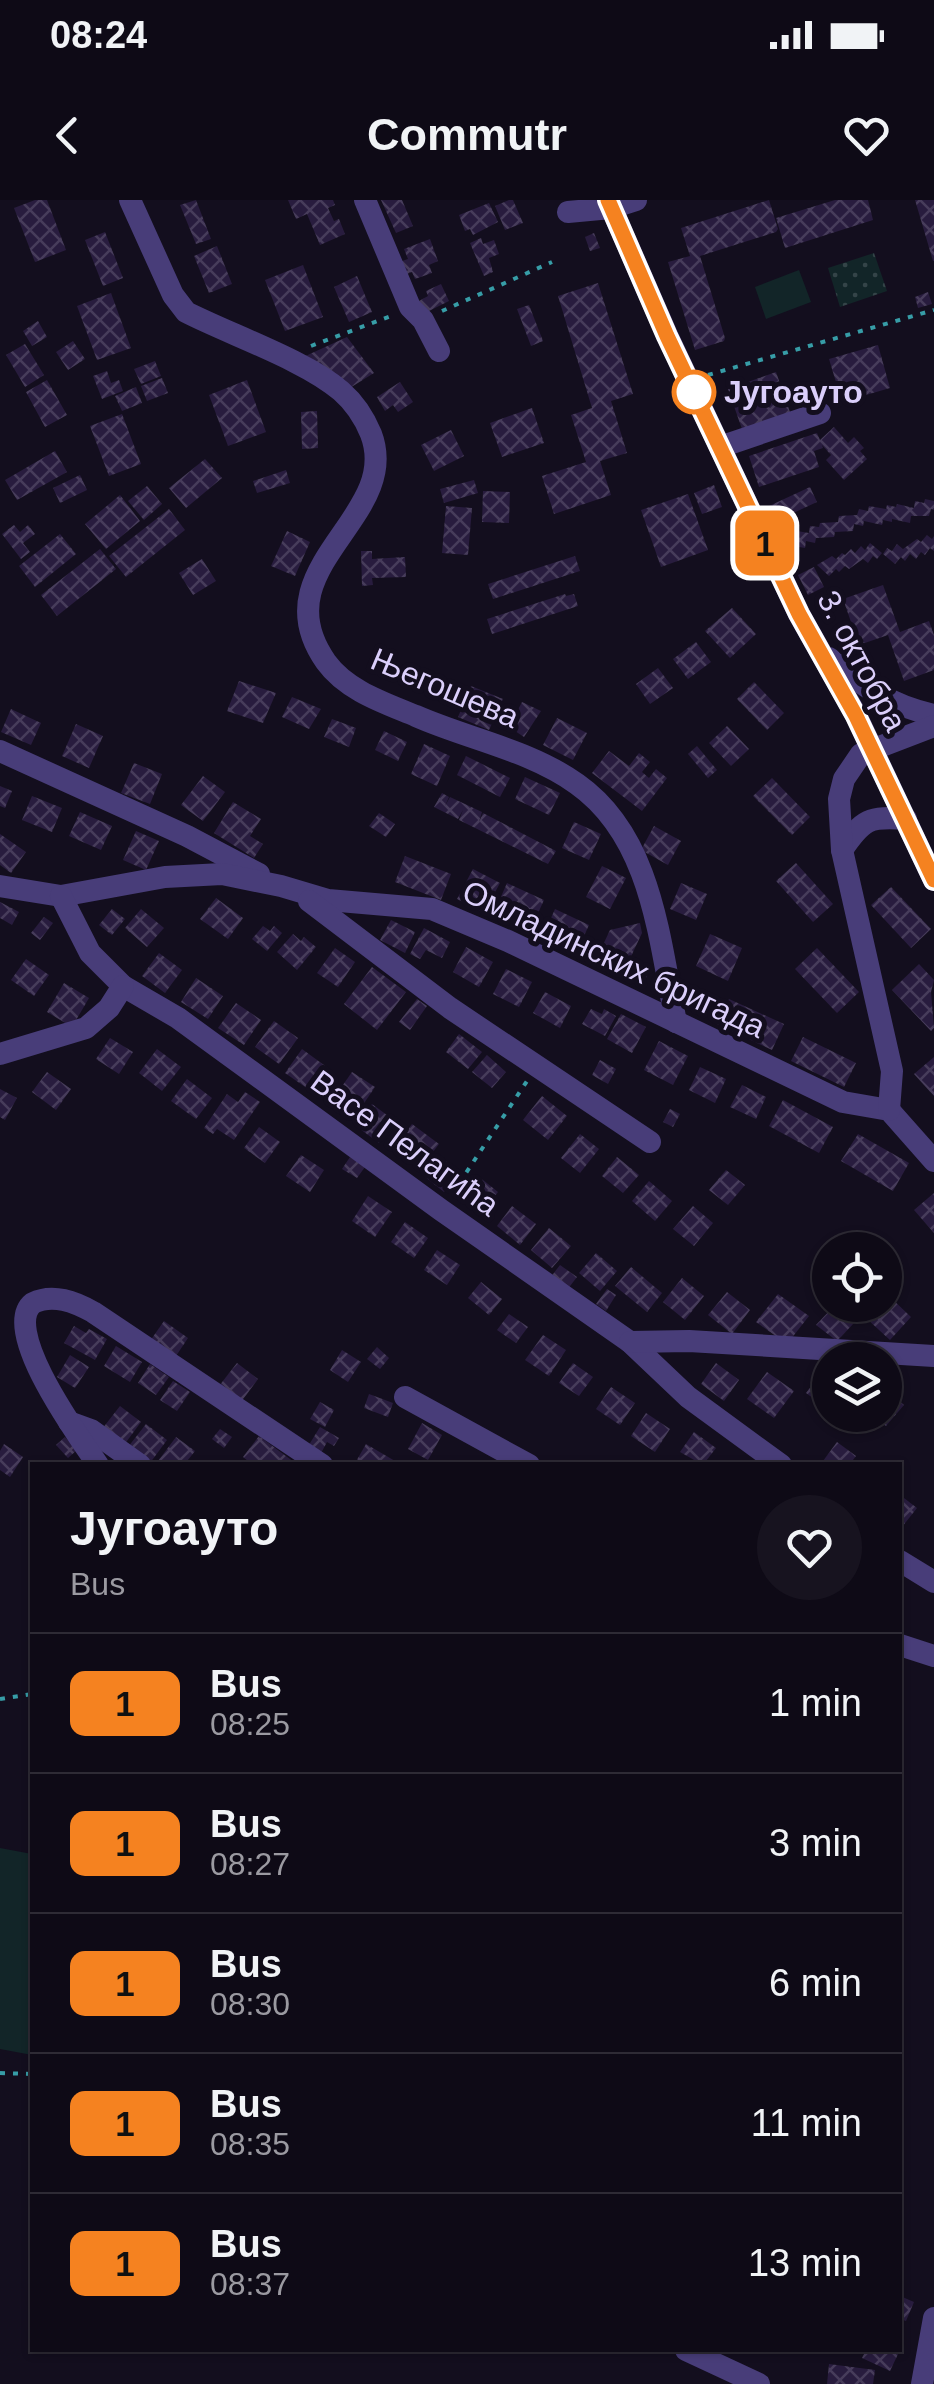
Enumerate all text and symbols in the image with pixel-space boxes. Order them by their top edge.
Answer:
text: 08:24 [50,14,147,56]
icon: back [40,108,95,163]
icon: heart [839,108,894,163]
text: Commutr [367,109,567,160]
marker: Југоауто [673,371,715,413]
place label: Југоауто [724,374,863,410]
line badge: 1 [732,510,798,576]
text: 1 [755,524,775,563]
street label: 3. октобра [810,585,914,738]
street label: Његошева [366,641,524,735]
street label: Омладинских бригада [457,873,771,1045]
street label: Васе Пелагића [304,1063,506,1223]
map controls [812,1232,902,1432]
button: locate [812,1232,902,1322]
button: layers [812,1342,902,1432]
button: heart [757,1495,862,1600]
text: Југоауто [70,1502,278,1555]
text: Bus [70,1566,125,1602]
text: Bus [210,1663,282,1705]
text: 1 min [769,1682,862,1724]
text: 1 [115,1684,135,1723]
text: 08:25 [210,1706,290,1742]
text: Bus [210,1803,282,1845]
text: 3 min [769,1822,862,1864]
text: 1 [115,1824,135,1863]
text: 08:27 [210,1846,290,1882]
text: Bus [210,1943,282,1985]
text: 6 min [769,1962,862,2004]
text: 1 [115,1964,135,2003]
text: 08:30 [210,1986,290,2022]
text: Bus [210,2083,282,2125]
text: 11 min [751,2102,862,2144]
text: 1 [115,2104,135,2143]
text: 08:35 [210,2126,290,2162]
text: Bus [210,2223,282,2265]
text: 13 min [748,2242,862,2284]
text: 1 [115,2244,135,2283]
text: 08:37 [210,2266,290,2302]

